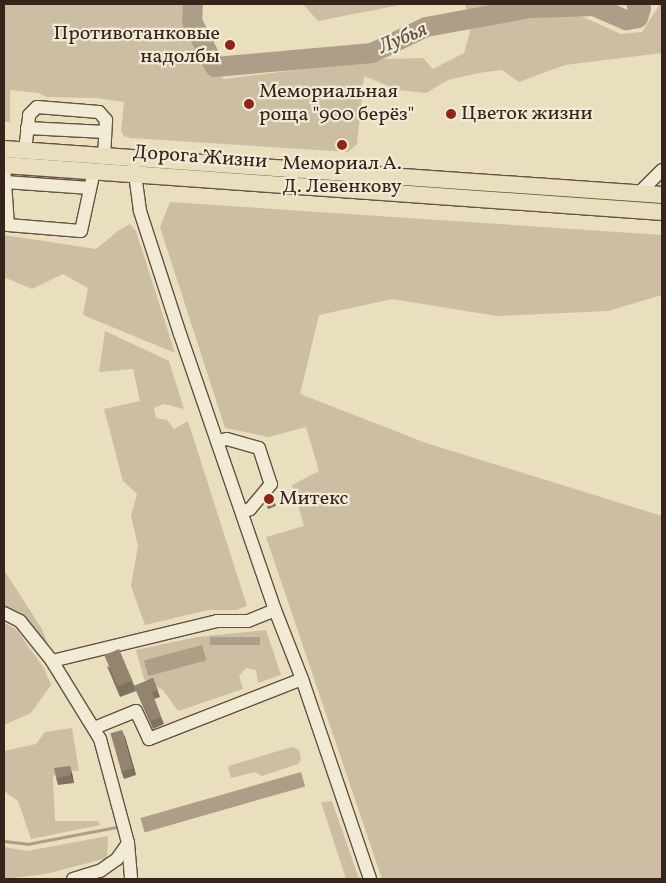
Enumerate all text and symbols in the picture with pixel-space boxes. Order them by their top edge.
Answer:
water label: Лубья [375,17,431,61]
place label: Противотанковые надолбы [53,22,220,69]
marker: Противотанковые надолбы [224,39,236,51]
place label: Мемориальная роща "900 берёз" [259,80,414,127]
marker: Мемориальная роща "900 берёз" [243,98,255,110]
place label: Цветок жизни [461,102,593,126]
marker: Цветок жизни [445,108,457,120]
marker: Мемориал А. Д. Левенкову [336,139,348,151]
street label: Дорога Жизни [132,141,268,175]
place label: Мемориал А. Д. Левенкову [282,153,402,200]
place label: Митекс [279,487,348,511]
marker: Митекс [263,493,275,505]

